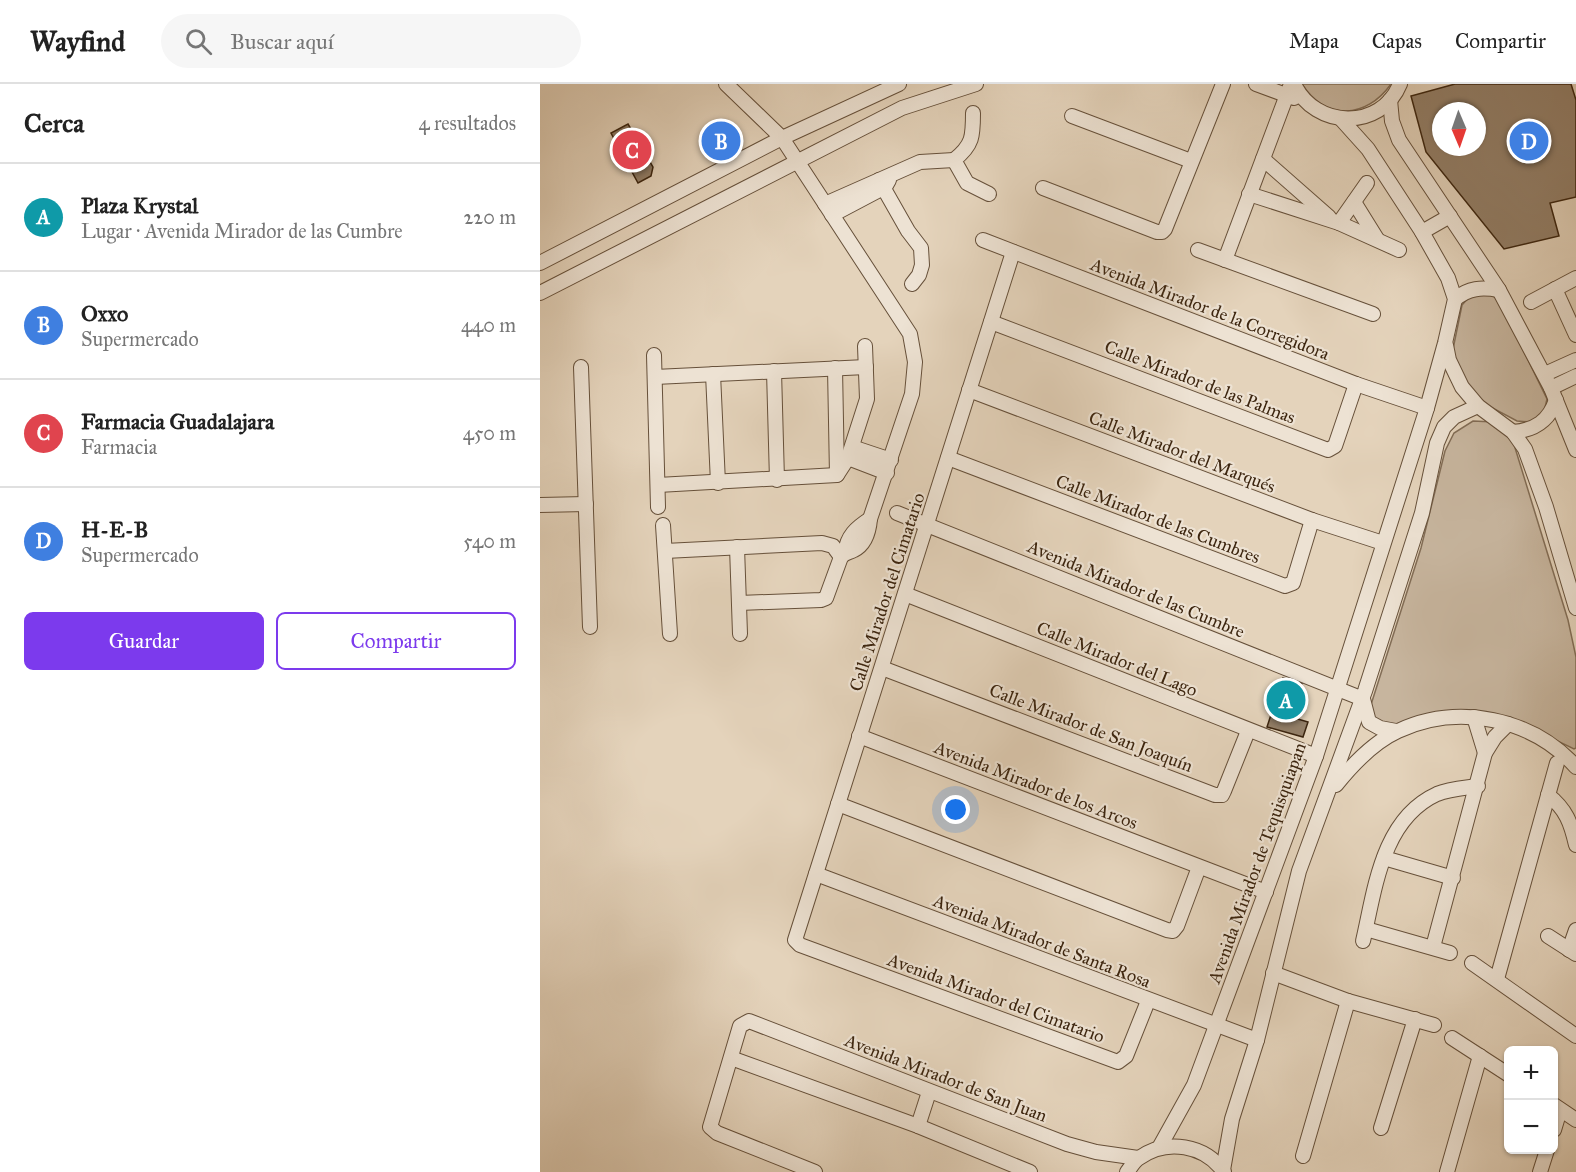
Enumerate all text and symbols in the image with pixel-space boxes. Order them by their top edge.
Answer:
search box [161,14,581,68]
text: Wayfind [30,24,125,59]
icon: search [182,25,215,58]
text: Buscar aquí [230,28,334,55]
text: Mapa [1289,28,1339,54]
text: Capas [1372,28,1422,54]
text: Compartir [1455,28,1546,54]
north arrow [1432,102,1486,156]
text: Cerca [24,107,84,139]
text: 4 resultados [418,111,516,135]
pin: B [702,118,741,164]
pin: D [1510,118,1548,164]
pin: C [612,128,652,172]
text: Plaza Krystal [81,192,198,219]
text: A [37,205,50,229]
text: 220 m [464,205,516,229]
text: Lugar · Avenida Mirador de las Cumbre [81,219,403,243]
street label: Avenida Mirador de la Corregidora [1086,253,1333,366]
text: Oxxo [81,300,128,327]
text: B [37,313,50,337]
text: 440 m [461,313,516,337]
text: Supermercado [81,327,199,351]
street label: Calle Mirador de las Palmas [1101,335,1299,429]
street label: Calle Mirador del Marqués [1085,406,1278,499]
text: Farmacia Guadalajara [81,408,274,435]
text: C [37,421,50,445]
text: 450 m [463,421,516,445]
text: Farmacia [81,435,157,459]
street label: Calle Mirador de las Cumbres [1053,470,1263,568]
street label: Calle Mirador del Cimatario [844,490,930,694]
text: H-E-B [81,516,148,543]
text: D [36,529,51,553]
text: 540 m [463,529,516,553]
street label: Avenida Mirador de las Cumbre [1023,535,1248,643]
text: Supermercado [81,543,199,567]
button: Guardar [24,612,264,670]
button: Compartir [276,612,516,670]
street label: Calle Mirador del Lago [1033,617,1201,702]
pin: A [1266,678,1306,722]
street label: Calle Mirador de San Joaquín [986,679,1196,778]
street label: Avenida Mirador de los Arcos [930,736,1141,834]
street label: Avenida Mirador de Tequisquiapan [1203,739,1312,988]
your location [941,795,970,824]
street label: Avenida Mirador de Santa Rosa [929,889,1154,993]
street label: Avenida Mirador del Cimatario [884,948,1107,1048]
street label: Avenida Mirador de San Juan [840,1029,1050,1128]
map controls [1504,1046,1558,1154]
button: + [1504,1046,1558,1100]
button: − [1504,1100,1558,1154]

